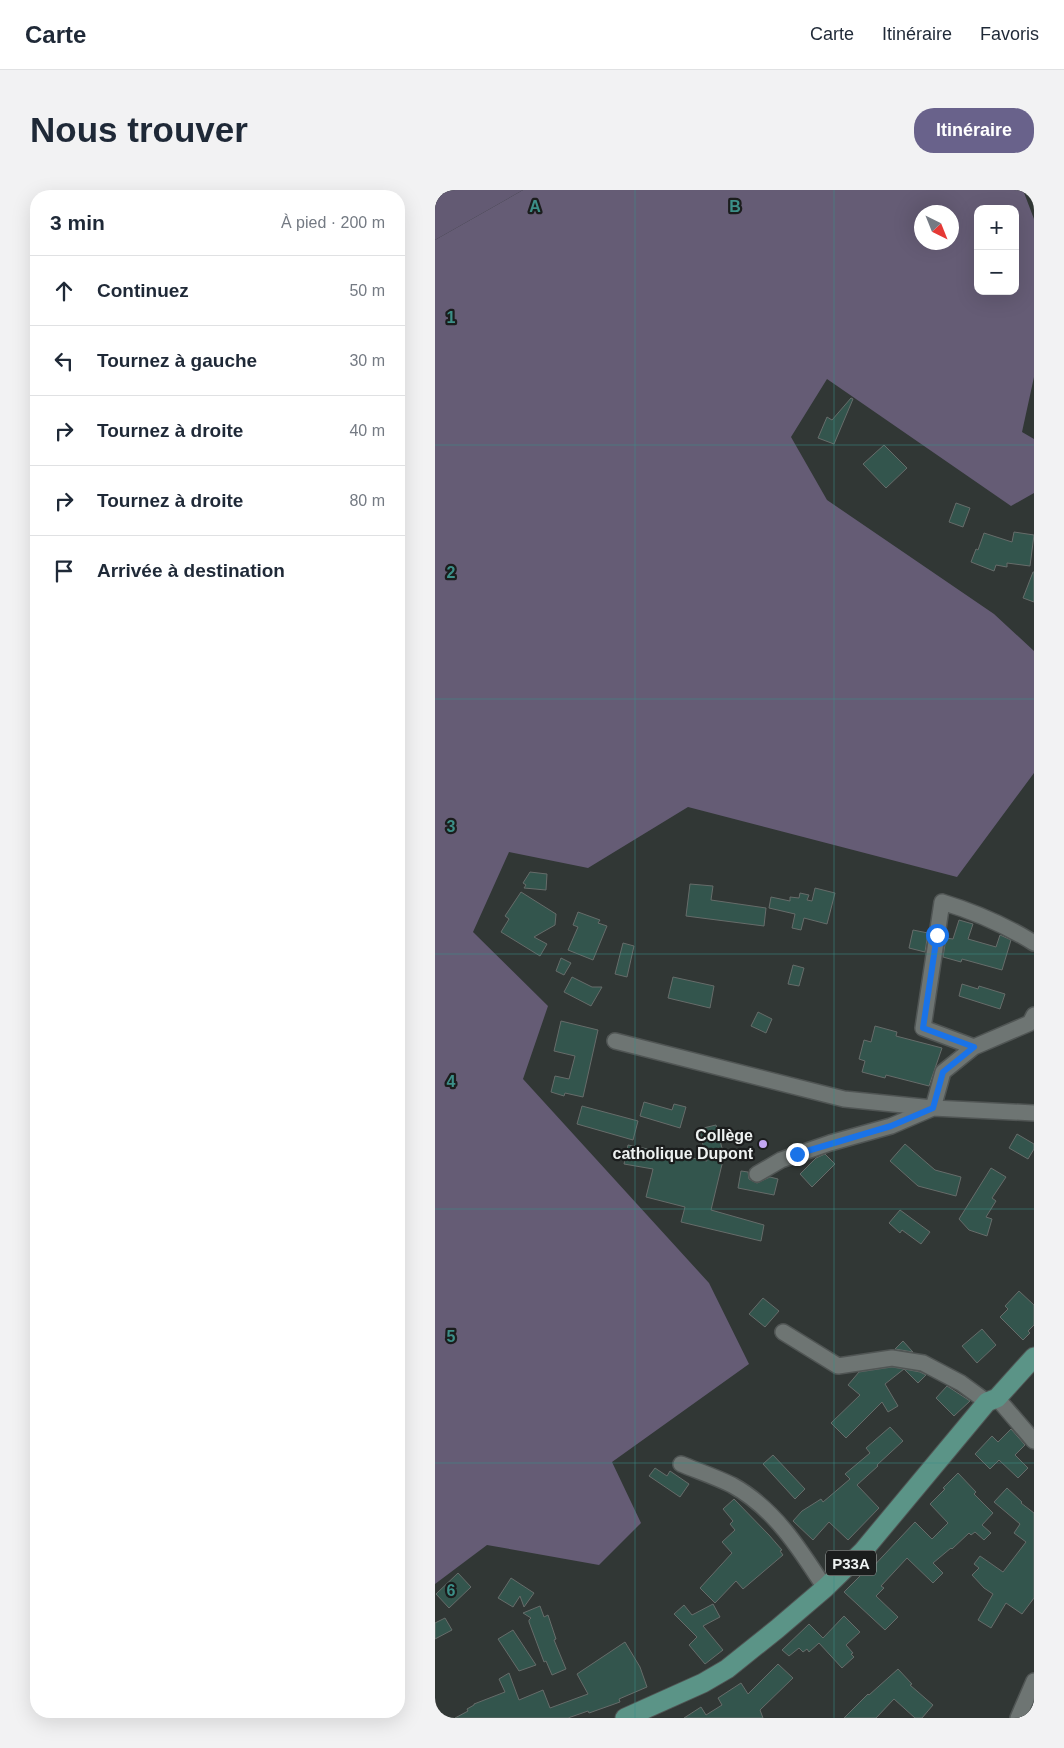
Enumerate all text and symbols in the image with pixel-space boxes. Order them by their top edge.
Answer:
text: Carte [25,21,86,48]
text: Carte [810,24,854,44]
text: Itinéraire [882,24,952,44]
text: Favoris [980,24,1039,44]
button: Itinéraire [914,108,1034,153]
text: Nous trouver [30,110,248,149]
text: A [529,198,541,215]
text: B [729,198,741,215]
north arrow [914,205,959,250]
map controls [974,205,1019,295]
button: + [974,205,1019,250]
text: 3 min [50,211,105,234]
text: À pied · 200 m [281,214,385,231]
button: − [974,250,1019,295]
icon: ahead [50,277,78,305]
text: Continuez [97,280,189,301]
text: 50 m [349,282,385,299]
text: 1 [447,309,456,326]
icon: left [50,347,78,375]
text: Tournez à gauche [97,350,257,371]
text: 30 m [349,352,385,369]
icon: right [50,417,78,445]
text: Tournez à droite [97,420,243,441]
text: 40 m [349,422,385,439]
icon: right [50,487,78,515]
text: Tournez à droite [97,490,243,511]
text: 80 m [349,492,385,509]
icon: arrive [50,557,78,585]
text: Arrivée à destination [97,560,285,581]
text: 2 [447,564,456,581]
text: 3 [447,818,456,835]
route start [926,924,949,947]
text: 4 [447,1073,456,1090]
place label: Collège catholique Dupont [613,1127,754,1162]
marker: Collège catholique Dupont [757,1138,769,1150]
route end [786,1143,809,1166]
text: 5 [447,1328,456,1345]
road number: P33A [826,1550,876,1576]
text: 6 [447,1582,456,1599]

